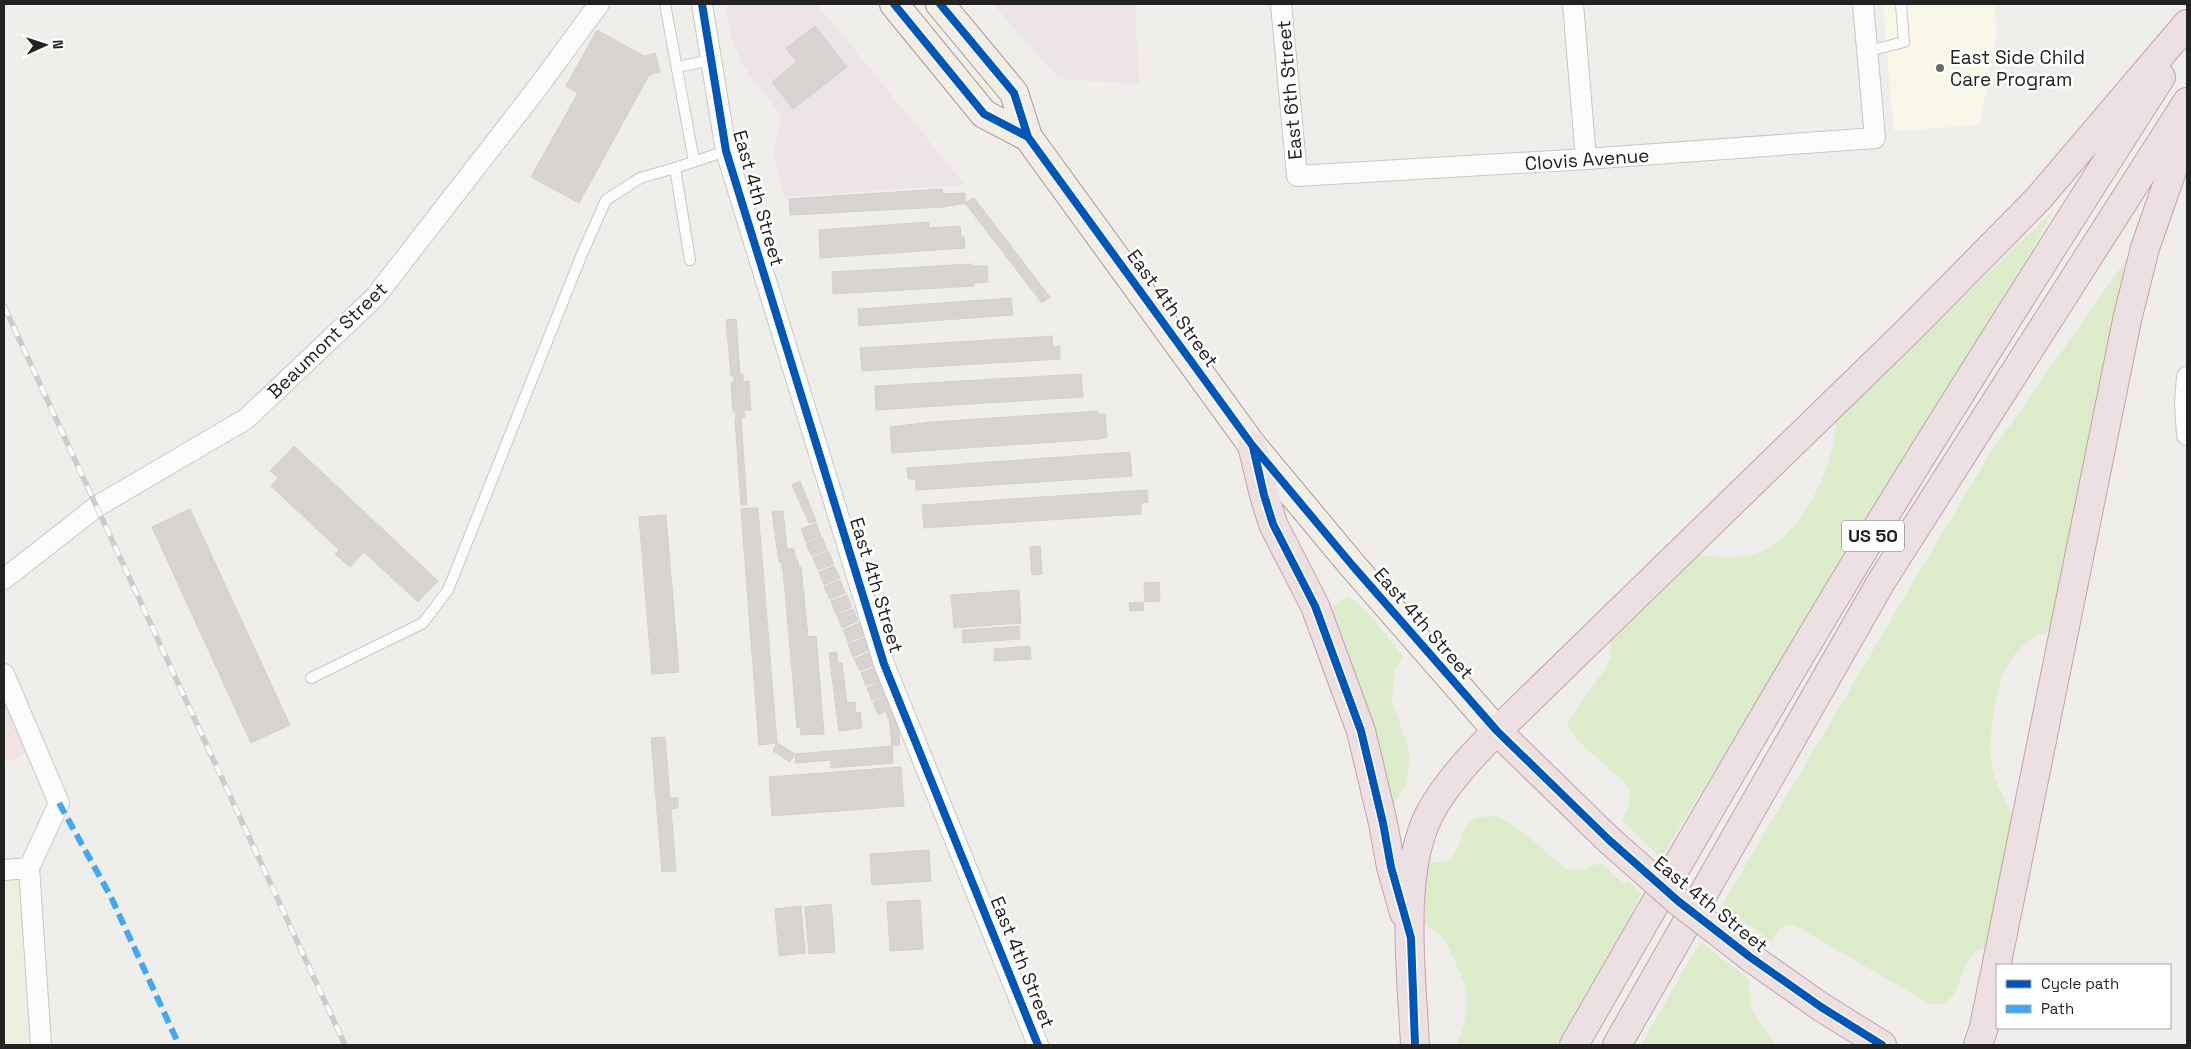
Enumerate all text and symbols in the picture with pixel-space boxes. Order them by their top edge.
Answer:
street label: East 6th Street [1271,19,1308,161]
north arrow [20,20,70,70]
text: N [49,39,67,49]
place label: East Side Child Care Program [1950,45,2085,92]
marker: East Side Child Care Program [1934,62,1946,74]
street label: East 4th Street [727,127,790,269]
street label: Clovis Avenue [1524,143,1650,176]
street label: East 4th Street [1121,244,1224,372]
street label: Beaumont Street [262,277,393,404]
street label: East 4th Street [844,514,909,656]
road number: US 50 [1842,520,1904,552]
street label: East 4th Street [1368,562,1479,684]
street label: East 4th Street [1648,851,1773,958]
street label: East 4th Street [985,893,1060,1032]
legend [1996,964,2171,1029]
text: Cycle path [2041,974,2119,993]
text: Path [2041,999,2074,1018]

